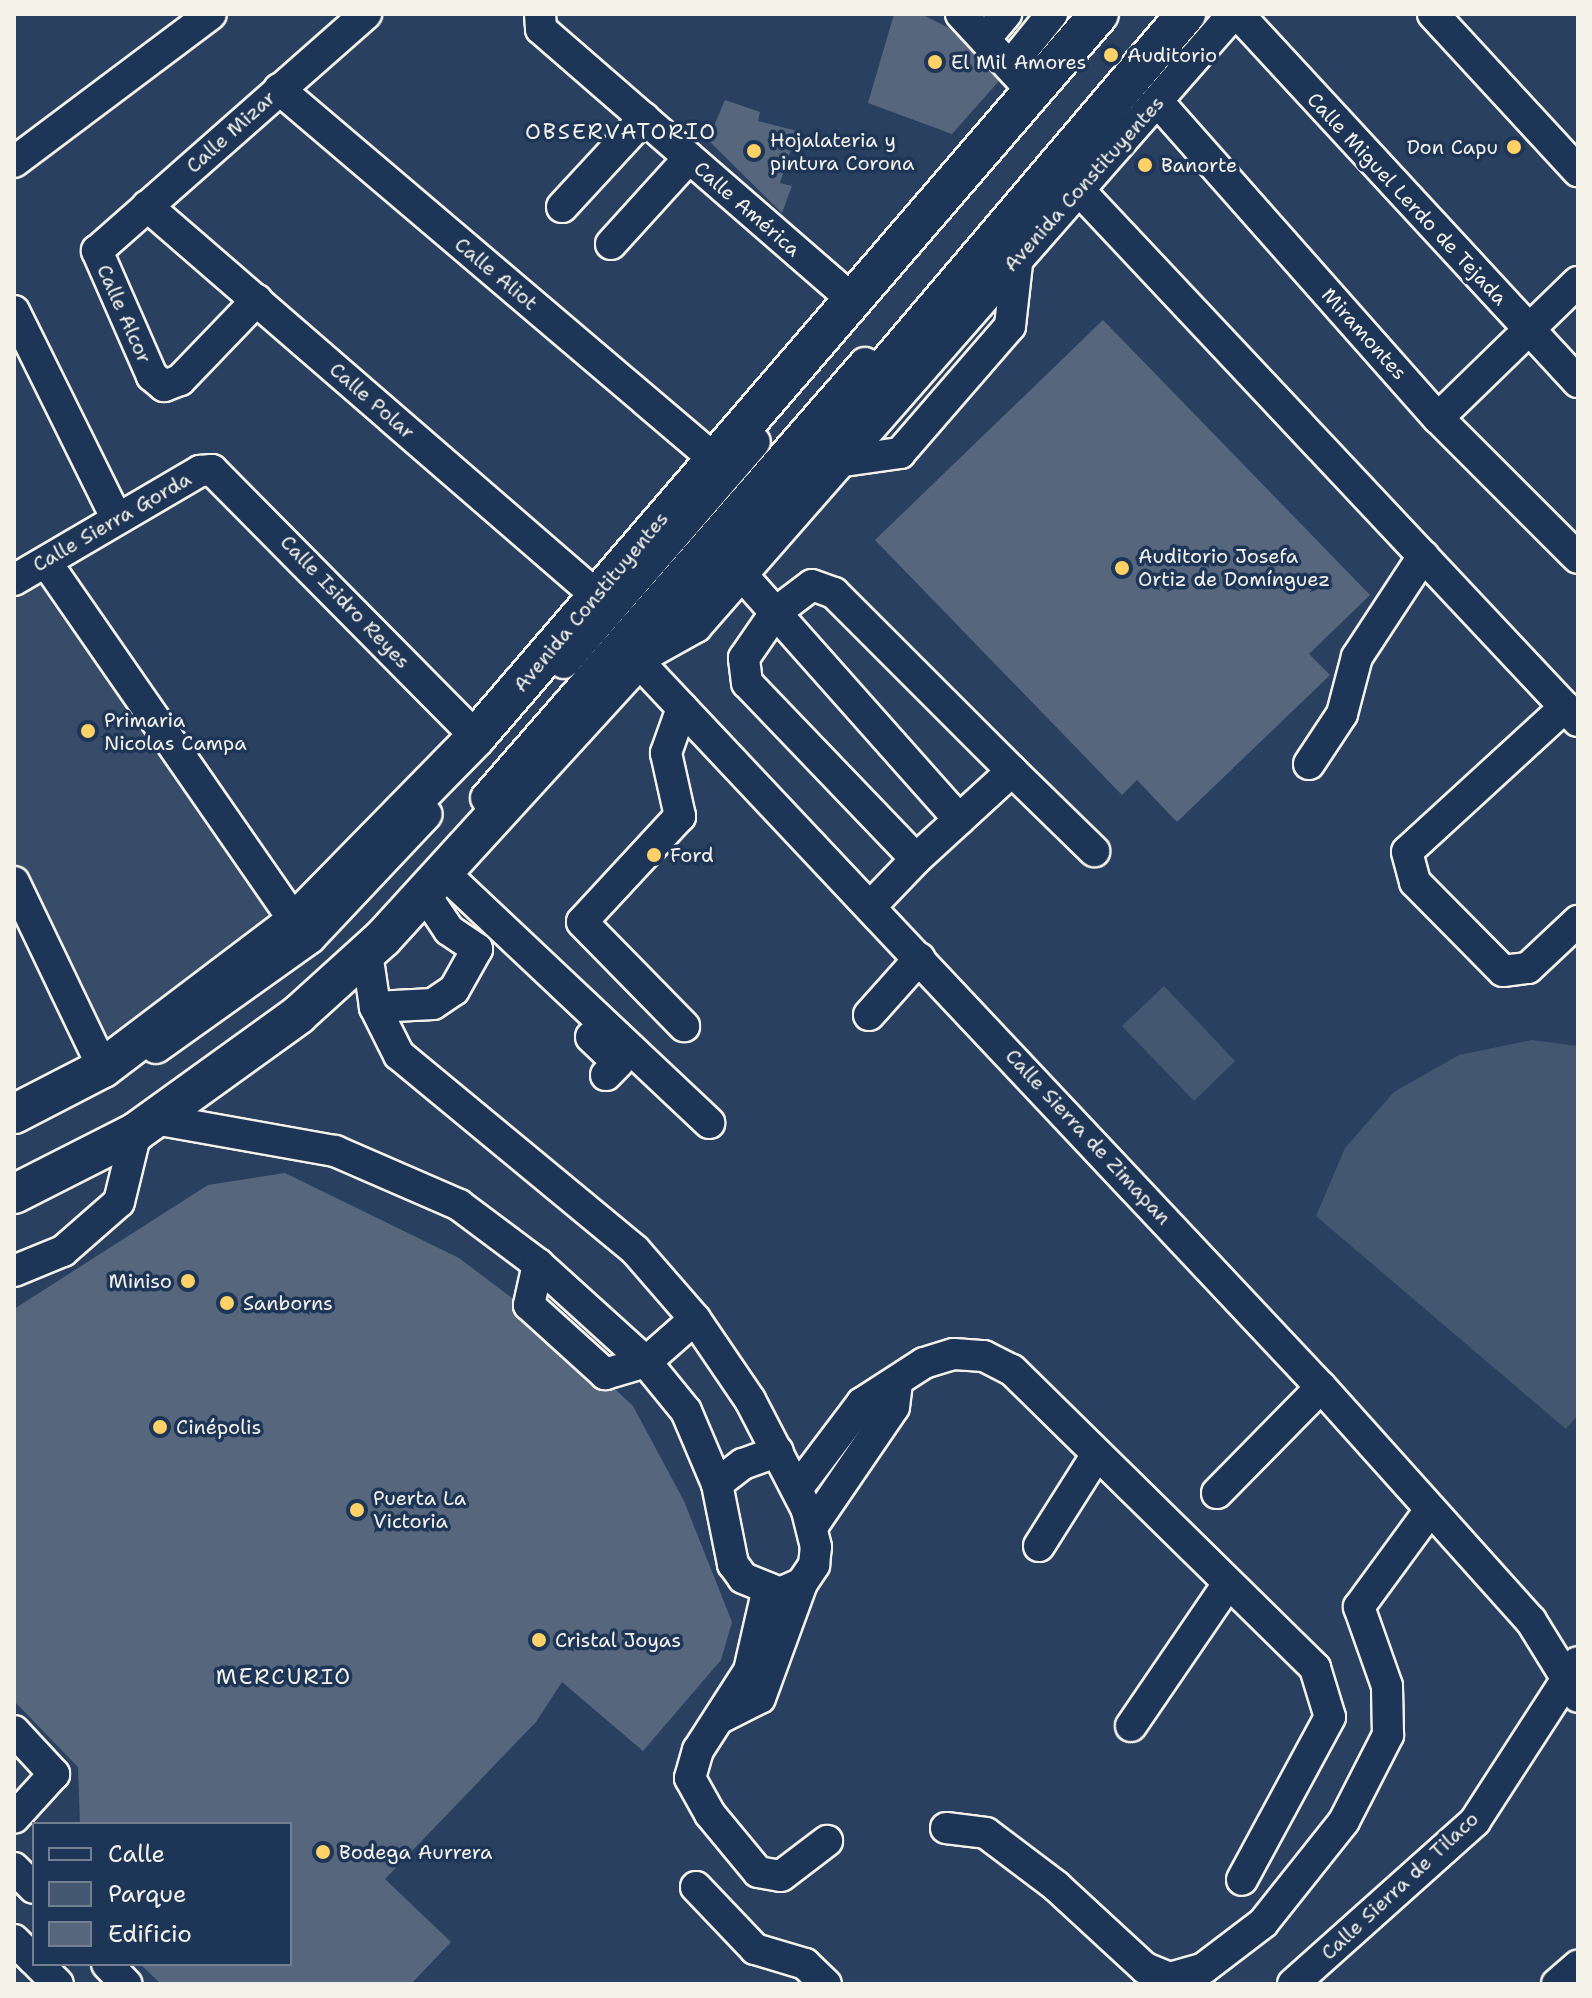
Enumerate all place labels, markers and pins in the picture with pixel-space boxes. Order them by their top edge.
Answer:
place label: Auditorio [1127,43,1217,67]
marker: Auditorio [1102,46,1120,64]
place label: El Mil Amores [951,50,1086,74]
marker: El Mil Amores [926,53,944,71]
place label: Hojalateria y pintura Corona [770,128,914,175]
place label: Don Capu [1407,135,1498,159]
marker: Don Capu [1505,138,1523,156]
marker: Hojalateria y pintura Corona [745,142,763,160]
place label: Banorte [1161,153,1237,177]
marker: Banorte [1136,156,1154,174]
place label: Auditorio Josefa Ortiz de Domínguez [1138,544,1330,591]
marker: Auditorio Josefa Ortiz de Domínguez [1113,559,1131,577]
place label: Primaria Nicolas Campa [104,708,247,755]
marker: Primaria Nicolas Campa [79,722,97,740]
place label: Ford [670,843,714,867]
marker: Ford [645,846,663,864]
place label: Miniso [108,1269,172,1293]
marker: Miniso [179,1272,197,1290]
place label: Sanborns [243,1291,333,1315]
marker: Sanborns [218,1294,236,1312]
place label: Cinépolis [176,1415,261,1439]
marker: Cinépolis [151,1418,169,1436]
place label: Puerta La Victoria [373,1486,466,1533]
marker: Puerta La Victoria [348,1501,366,1519]
place label: Cristal Joyas [555,1628,681,1652]
marker: Cristal Joyas [530,1631,548,1649]
place label: Bodega Aurrera [339,1840,492,1864]
marker: Bodega Aurrera [314,1843,332,1861]

